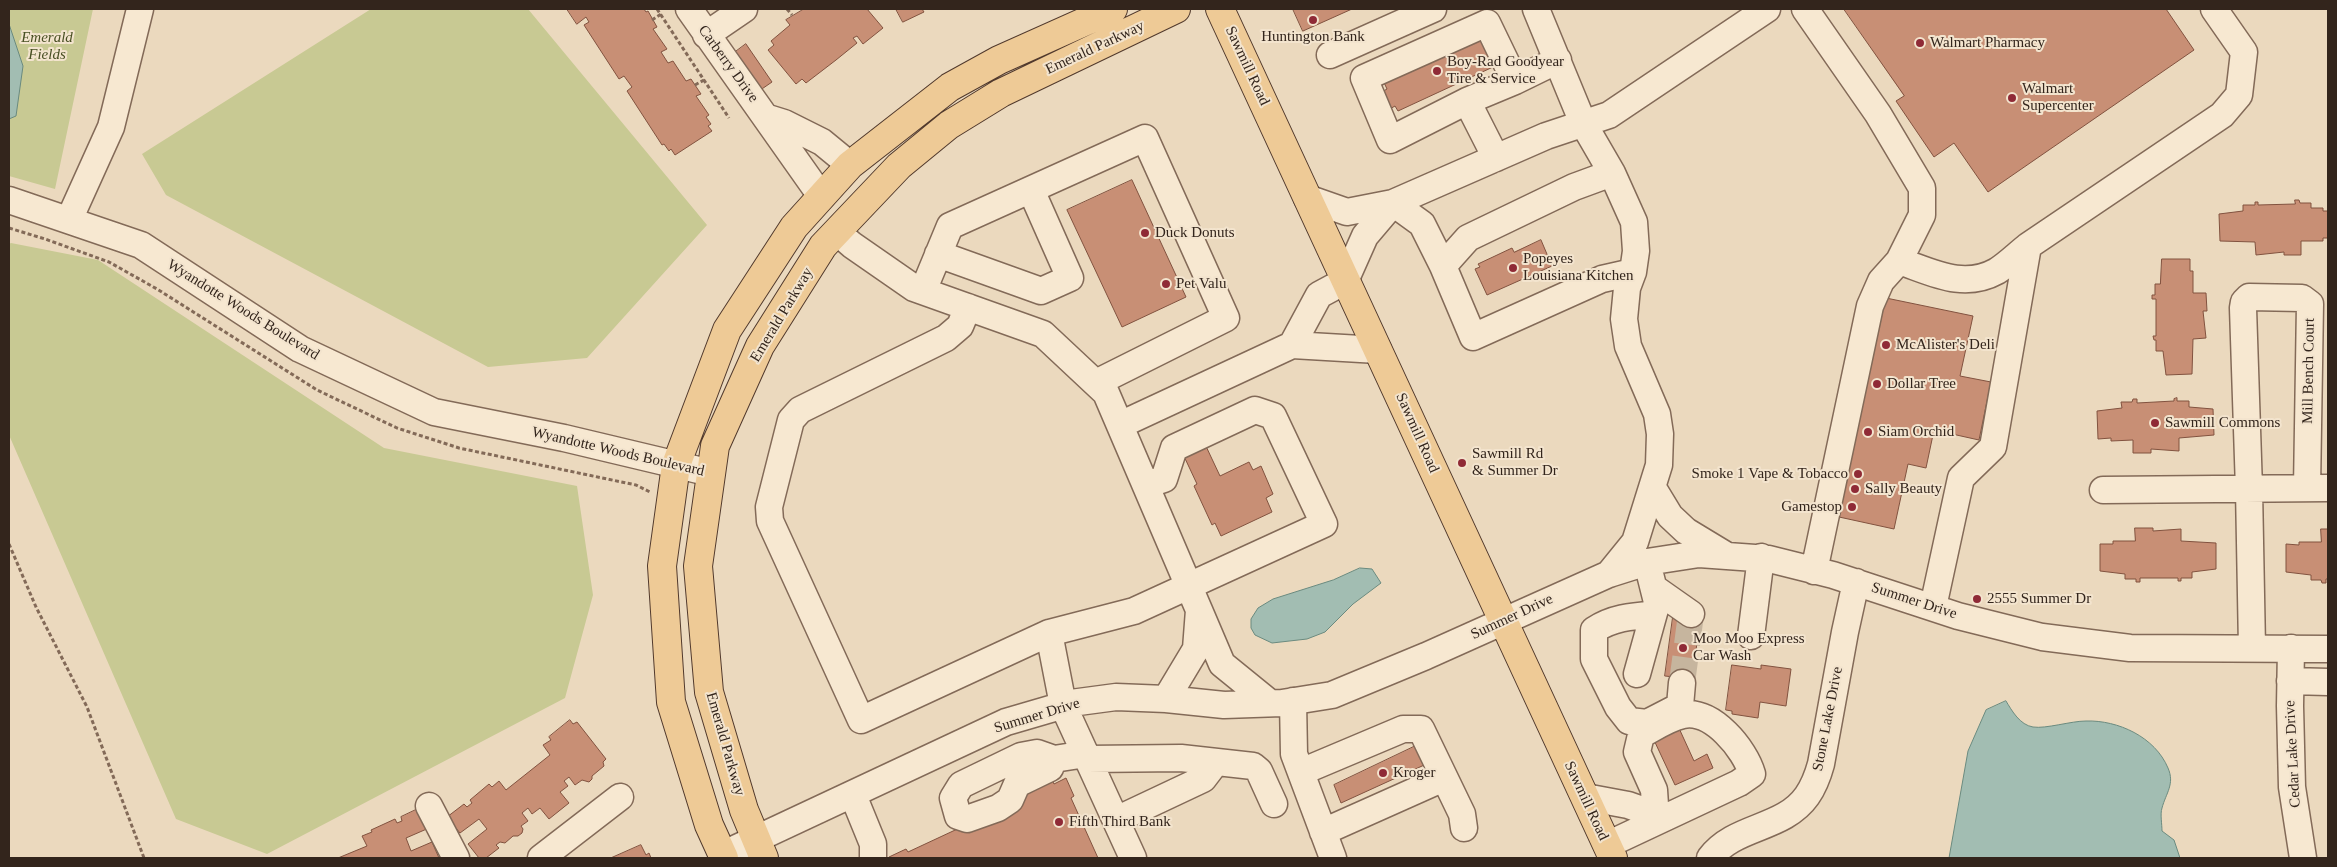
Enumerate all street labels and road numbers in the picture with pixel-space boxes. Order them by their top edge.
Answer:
street label: Emerald Parkway [1043,17,1147,79]
street label: Carberry Drive [694,22,762,106]
street label: Sawmill Road [1221,23,1273,109]
street label: Wyandotte Woods Boulevard [164,256,322,364]
street label: Emerald Parkway [747,264,817,366]
street label: Mill Bench Court [2299,318,2319,424]
street label: Sawmill Road [1391,390,1443,476]
street label: Wyandotte Woods Boulevard [530,423,706,481]
street label: Summer Drive [1869,579,1959,623]
street label: Summer Drive [1468,590,1556,644]
street label: Stone Lake Drive [1809,665,1847,773]
street label: Emerald Parkway [702,690,748,798]
street label: Summer Drive [992,694,1082,738]
street label: Cedar Lake Drive [2281,700,2305,808]
street label: Sawmill Road [1560,758,1612,844]

